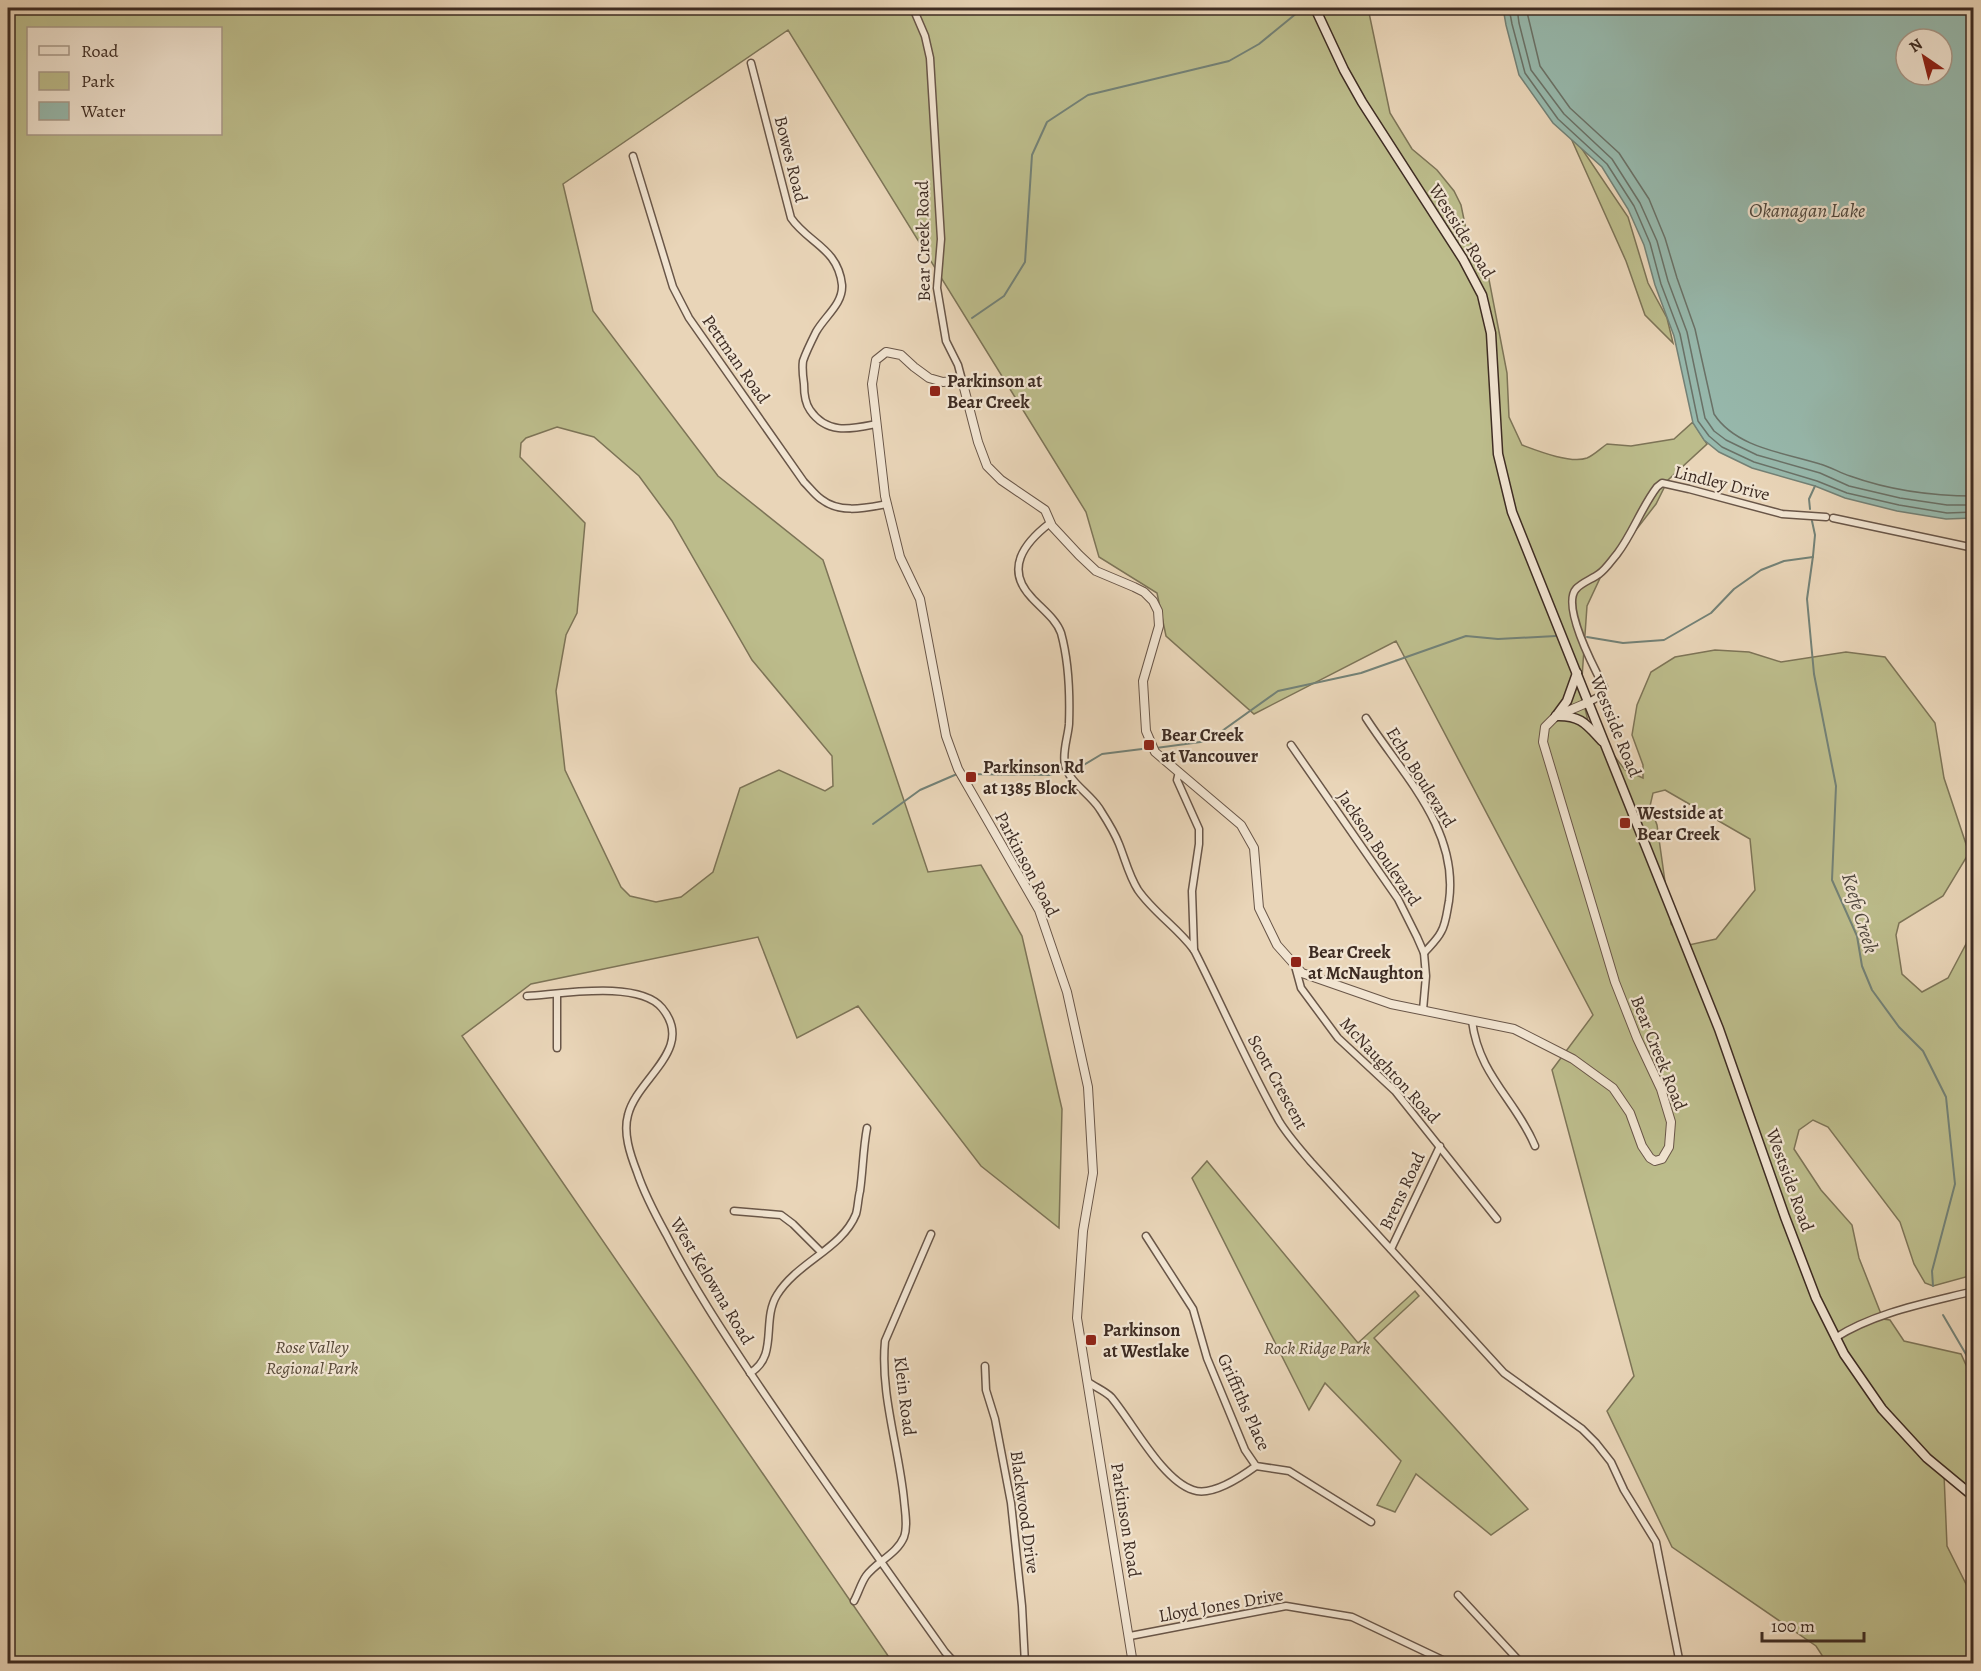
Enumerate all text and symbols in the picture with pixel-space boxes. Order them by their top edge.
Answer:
legend [27,27,222,135]
north arrow [1894,27,1954,87]
text: N [1905,33,1927,58]
text: Road [81,39,119,63]
text: Park [81,69,115,93]
text: Water [80,99,126,123]
street label: Bowes Road [769,113,813,205]
street label: Westside Road [1423,178,1501,283]
street label: Bear Creek Road [910,180,936,302]
water label: Okanagan Lake [1749,197,1865,224]
street label: Pettman Road [697,310,776,408]
place label: Parkinson at Bear Creek [947,369,1042,414]
marker: Parkinson at Bear Creek [928,384,942,398]
street label: Lindley Drive [1671,459,1773,507]
street label: Westside Road [1584,671,1647,781]
street label: Echo Boulevard [1381,722,1462,832]
place label: Bear Creek at Vancouver [1161,723,1259,768]
marker: Bear Creek at Vancouver [1142,738,1156,752]
place label: Parkinson Rd at 1385 Block [983,755,1084,800]
marker: Parkinson Rd at 1385 Block [964,770,978,784]
street label: Jackson Boulevard [1332,786,1427,911]
place label: Westside at Bear Creek [1636,801,1723,846]
street label: Parkinson Road [989,807,1065,921]
marker: Westside at Bear Creek [1618,816,1632,830]
water label: Keefe Creek [1835,869,1885,957]
place label: Bear Creek at McNaughton [1308,940,1424,985]
marker: Bear Creek at McNaughton [1289,955,1303,969]
street label: Bear Creek Road [1625,992,1693,1114]
street label: McNaughton Road [1334,1012,1446,1129]
street label: Scott Crescent [1242,1030,1314,1134]
street label: Westside Road [1760,1124,1820,1235]
street label: Brens Road [1373,1148,1431,1234]
street label: West Kelowna Road [664,1212,760,1349]
place label: Parkinson at Westlake [1103,1318,1189,1363]
marker: Parkinson at Westlake [1084,1333,1098,1347]
park label: Rose Valley Regional Park [266,1335,358,1380]
park label: Rock Ridge Park [1264,1336,1370,1360]
street label: Griffiths Place [1212,1350,1276,1454]
street label: Klein Road [888,1355,922,1437]
street label: Blackwood Drive [1004,1449,1046,1575]
street label: Parkinson Road [1105,1461,1147,1579]
street label: Lloyd Jones Drive [1157,1582,1285,1628]
scale bar [1762,1605,1864,1643]
text: 100 m [1771,1614,1815,1638]

